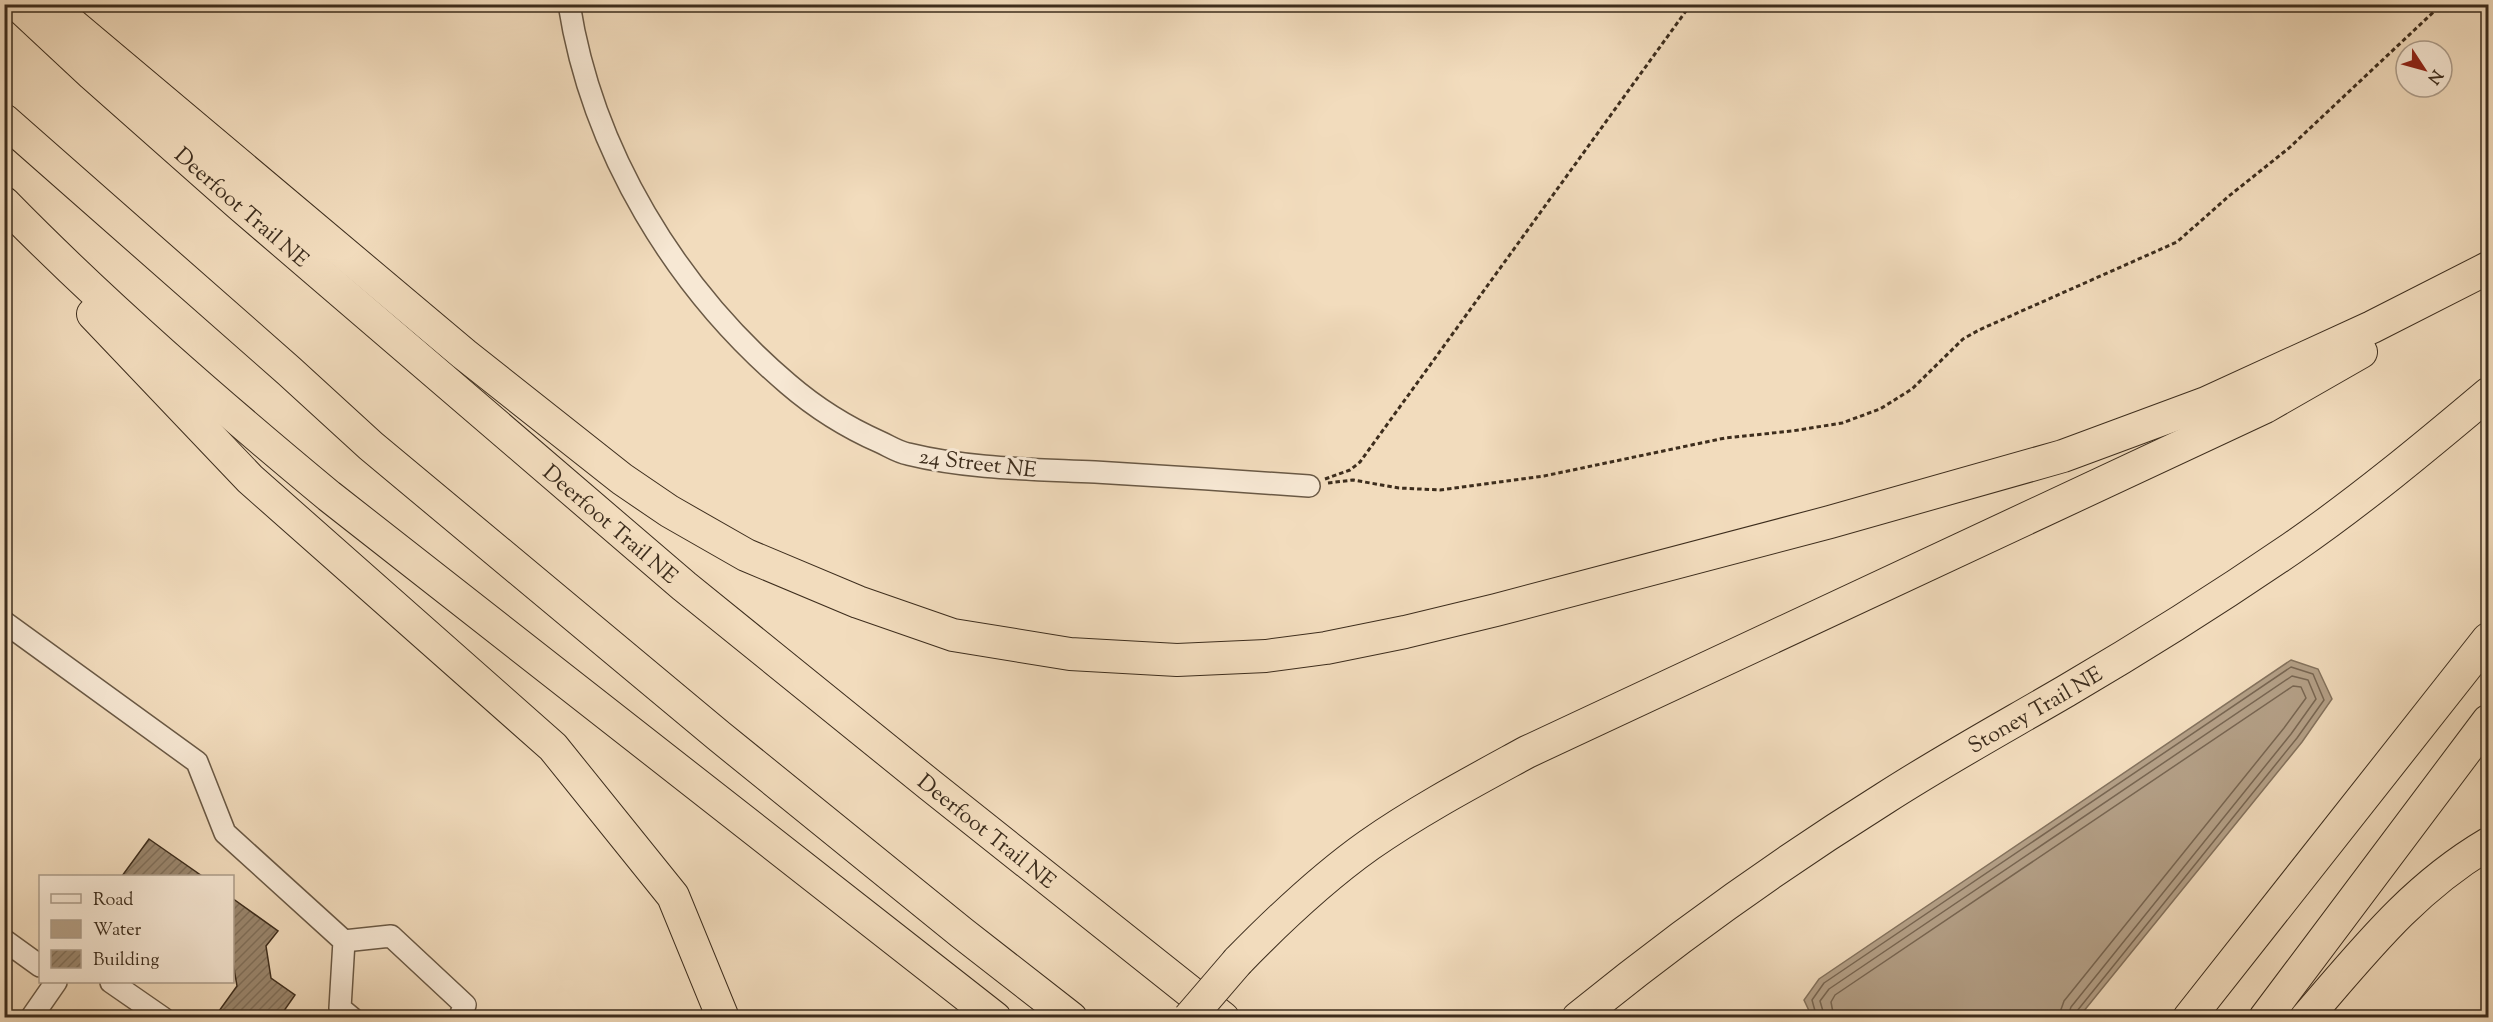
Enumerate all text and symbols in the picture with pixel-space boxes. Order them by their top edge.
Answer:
north arrow [2394,39,2454,99]
text: N [2421,64,2447,88]
street label: Deerfoot Trail NE [166,141,315,276]
street label: 24 Street NE [917,442,1038,488]
street label: Deerfoot Trail NE [534,458,684,593]
street label: Stoney Trail NE [1963,660,2110,763]
street label: Deerfoot Trail NE [909,768,1062,898]
legend [39,875,234,983]
text: Road [93,888,133,914]
text: Water [93,918,142,944]
text: Building [93,948,159,974]

